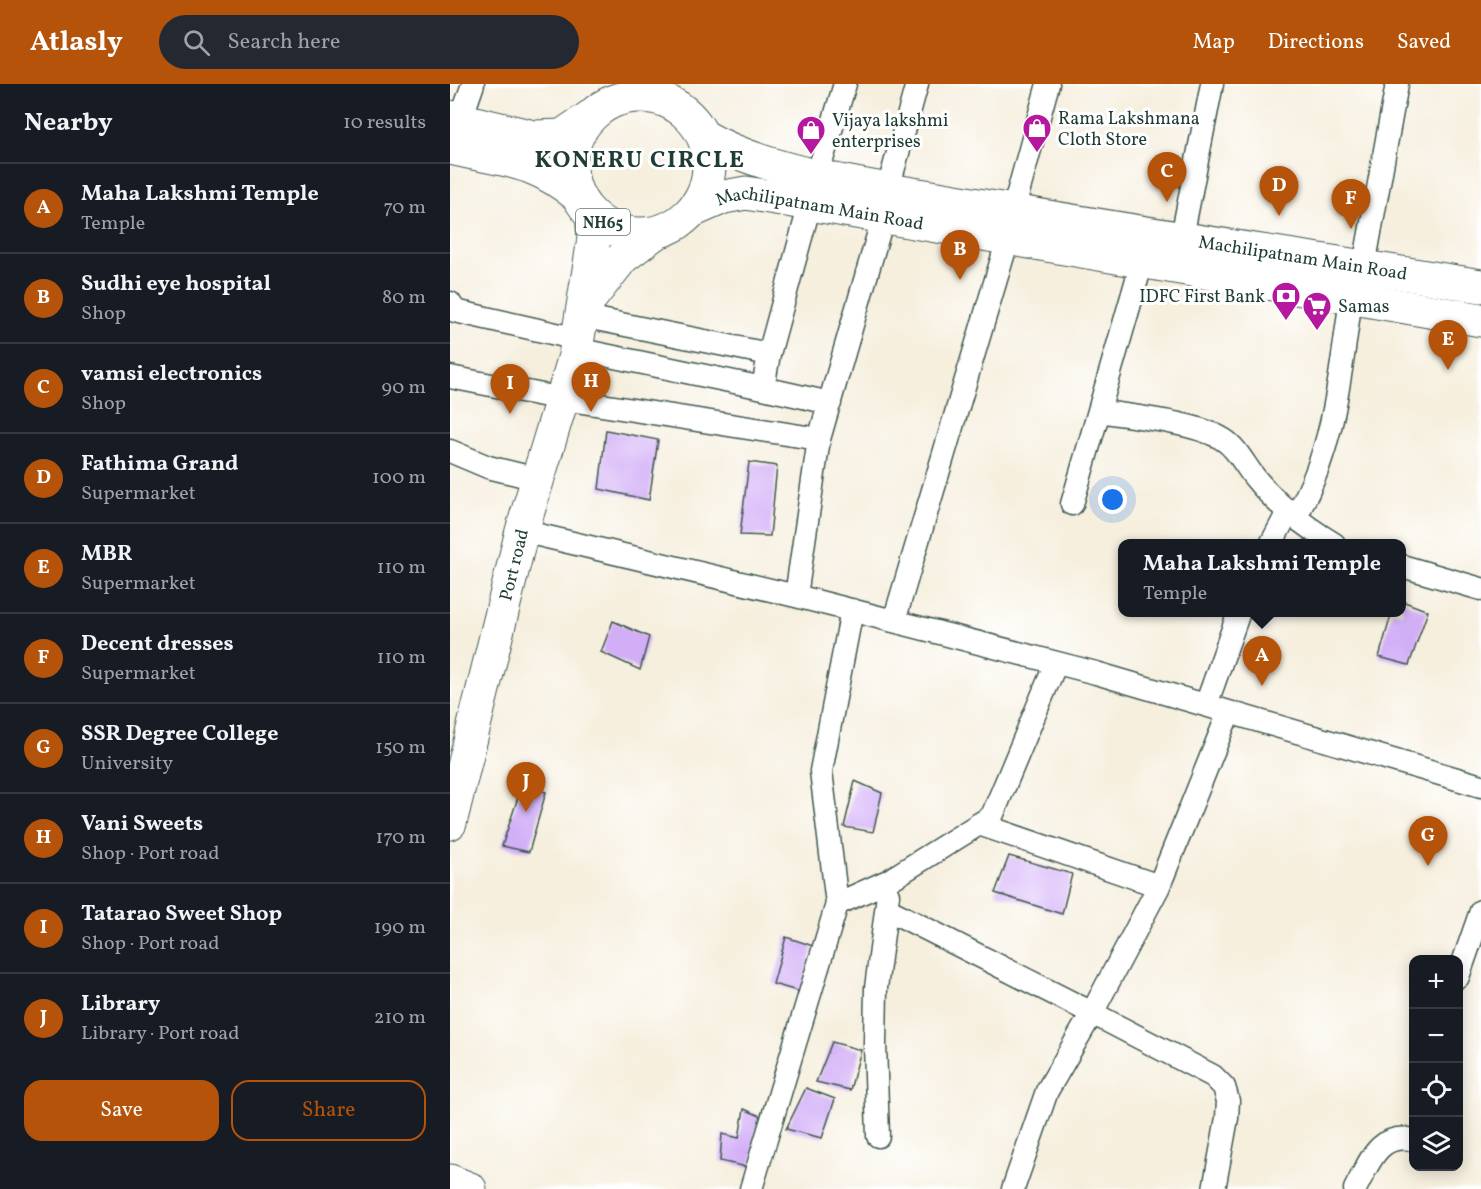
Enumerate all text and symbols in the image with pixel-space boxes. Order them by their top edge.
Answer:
search box [159,15,579,69]
text: Atlasly [30,23,123,62]
icon: search [180,26,213,59]
text: Search here [228,27,340,58]
text: Map [1193,28,1235,57]
text: Directions [1268,28,1364,57]
text: Saved [1397,28,1451,57]
text: Nearby [24,105,113,141]
place label: Rama Lakshmana Cloth Store [1058,107,1200,153]
text: 10 results [343,109,426,137]
place label: Vijaya lakshmi enterprises [832,109,948,155]
shop icon: Rama Lakshmana Cloth Store [1021,112,1053,154]
shop icon: Vijaya lakshmi enterprises [795,114,827,156]
district label: KONERU CIRCLE [535,144,745,178]
pin: C [1148,152,1186,202]
pin: D [1260,166,1298,216]
text: Maha Lakshmi Temple [81,179,319,210]
pin: F [1332,180,1370,229]
street label: Machilipatnam Main Road [712,182,926,237]
text: A [36,194,51,222]
text: 70 m [383,194,426,222]
road number: NH65 [576,209,630,235]
text: Temple [81,210,145,238]
pin: B [940,230,980,280]
street label: Machilipatnam Main Road [1196,230,1409,288]
text: Sudhi eye hospital [81,269,271,300]
bank icon: IDFC First Bank [1270,280,1302,322]
text: B [37,284,50,312]
text: 80 m [382,284,426,312]
place label: IDFC First Bank [1139,285,1265,310]
supermarket icon: Samas [1301,290,1333,332]
place label: Samas [1338,295,1390,320]
text: Shop [81,300,126,328]
pin: E [1428,320,1468,370]
text: vamsi electronics [81,359,262,390]
pin: H [572,362,610,412]
pin: I [490,364,530,414]
text: C [37,374,50,402]
text: 90 m [382,374,426,402]
text: Shop [81,390,126,418]
text: Fathima Grand [81,449,238,480]
text: D [36,464,51,492]
text: 100 m [372,464,426,492]
text: Supermarket [81,480,196,508]
your location [1098,485,1127,514]
street label: Port road [494,526,536,604]
text: MBR [81,539,132,570]
popup [1118,539,1406,617]
text: Maha Lakshmi Temple [1143,549,1381,580]
text: E [37,554,50,582]
text: 110 m [377,554,426,582]
text: Supermarket [81,570,196,598]
text: Temple [1143,580,1207,608]
text: Decent dresses [81,629,234,660]
pin: A [1242,636,1282,686]
text: F [38,644,49,672]
text: 110 m [377,644,426,672]
text: Supermarket [81,660,196,688]
text: SSR Degree College [81,719,278,750]
text: G [36,734,51,762]
text: 150 m [375,734,426,762]
text: University [81,750,173,778]
pin: J [506,762,546,812]
text: Vani Sweets [81,809,203,840]
pin: G [1408,816,1448,866]
text: H [36,824,51,852]
text: 170 m [376,824,426,852]
text: Shop · Port road [81,840,220,868]
text: Tatarao Sweet Shop [81,899,282,930]
text: I [40,914,47,942]
text: 190 m [374,914,426,942]
text: Shop · Port road [81,930,220,958]
map controls [1409,955,1463,1171]
button: + [1409,955,1463,1009]
text: Library [81,989,160,1020]
text: J [40,1004,47,1032]
text: 210 m [374,1004,426,1032]
button: − [1409,1009,1463,1063]
text: Library · Port road [81,1020,240,1048]
button: locate [1409,1063,1463,1117]
button: Save [24,1080,219,1141]
button: Share [231,1080,426,1141]
button: layers [1409,1117,1463,1171]

